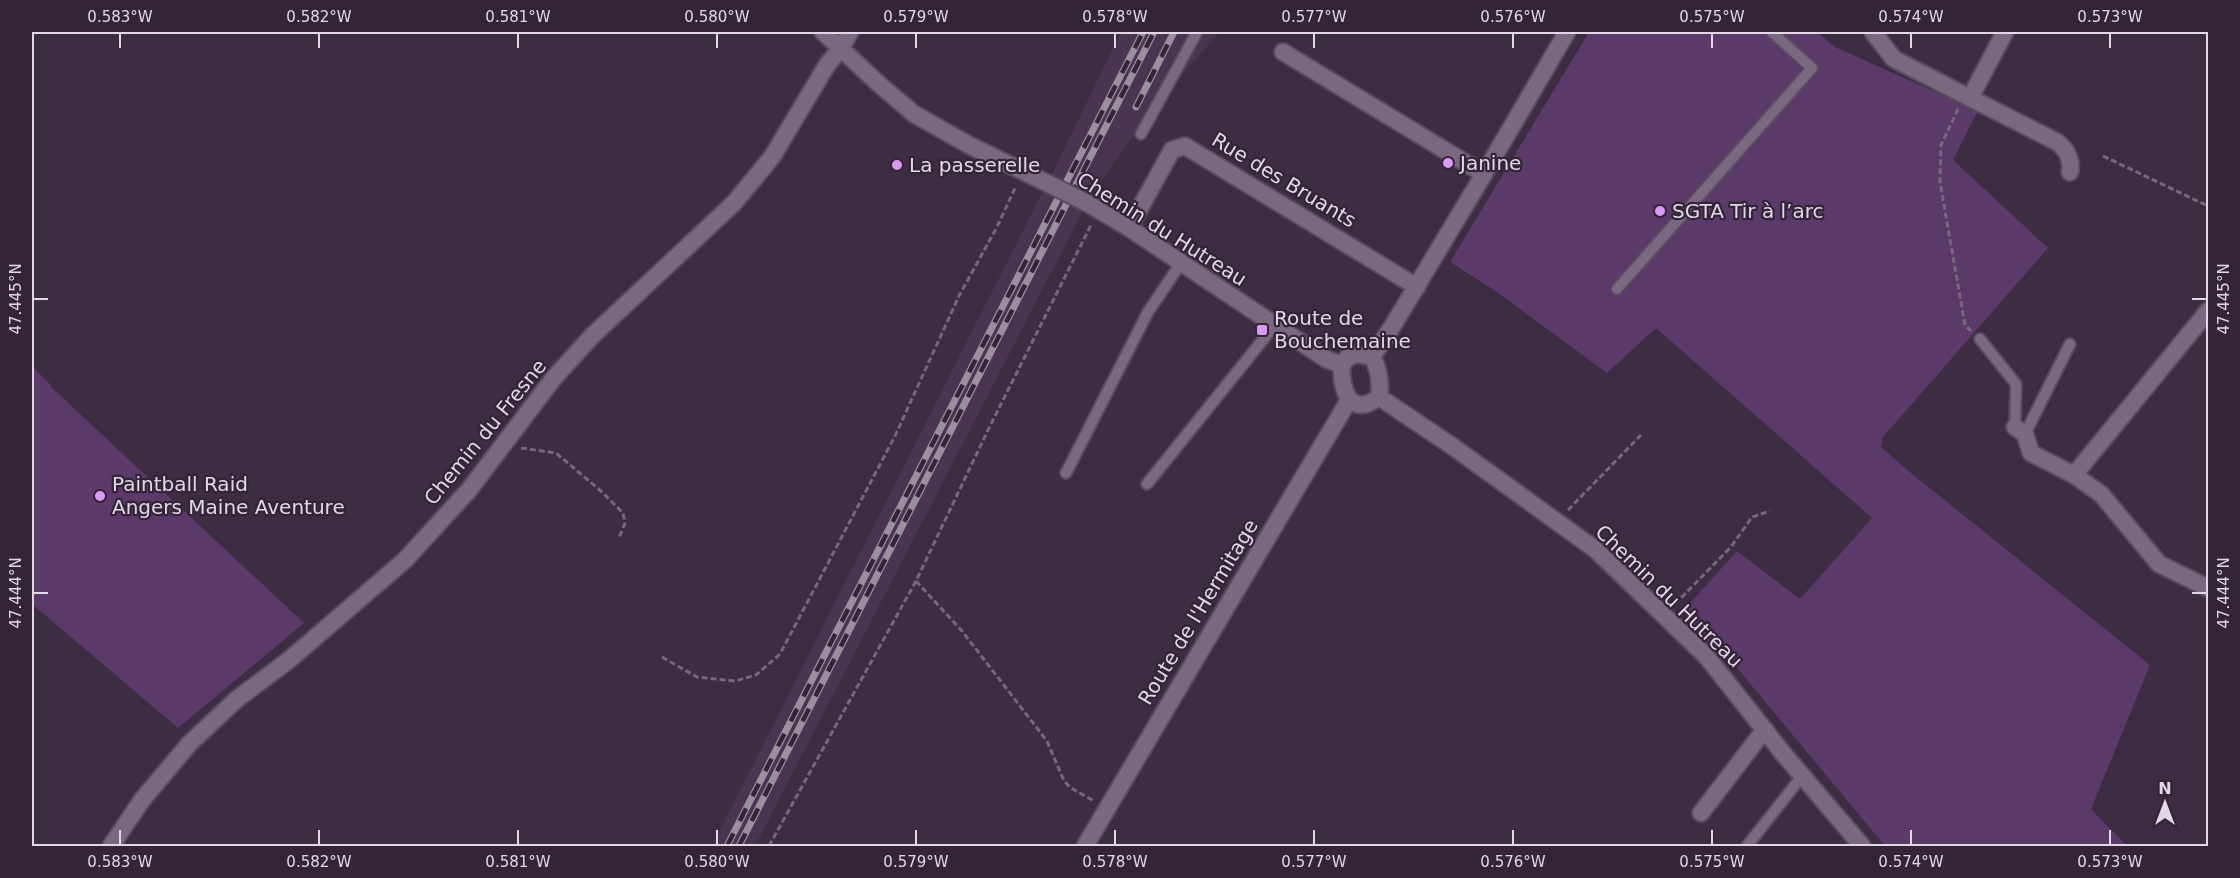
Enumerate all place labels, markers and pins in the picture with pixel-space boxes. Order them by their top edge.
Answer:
place label: Janine [1458,151,1521,175]
place label: La passerelle [909,153,1040,177]
marker: Janine [1441,156,1455,170]
marker: La passerelle [890,158,904,172]
place label: SGTA Tir à l’arc [1672,199,1823,223]
marker: SGTA Tir à l’arc [1653,204,1667,218]
place label: Route de Bouchemaine [1274,306,1411,353]
marker: Route de Bouchemaine [1255,323,1269,337]
place label: Paintball Raid Angers Maine Aventure [112,472,345,519]
marker: Paintball Raid Angers Maine Aventure [93,489,107,503]

